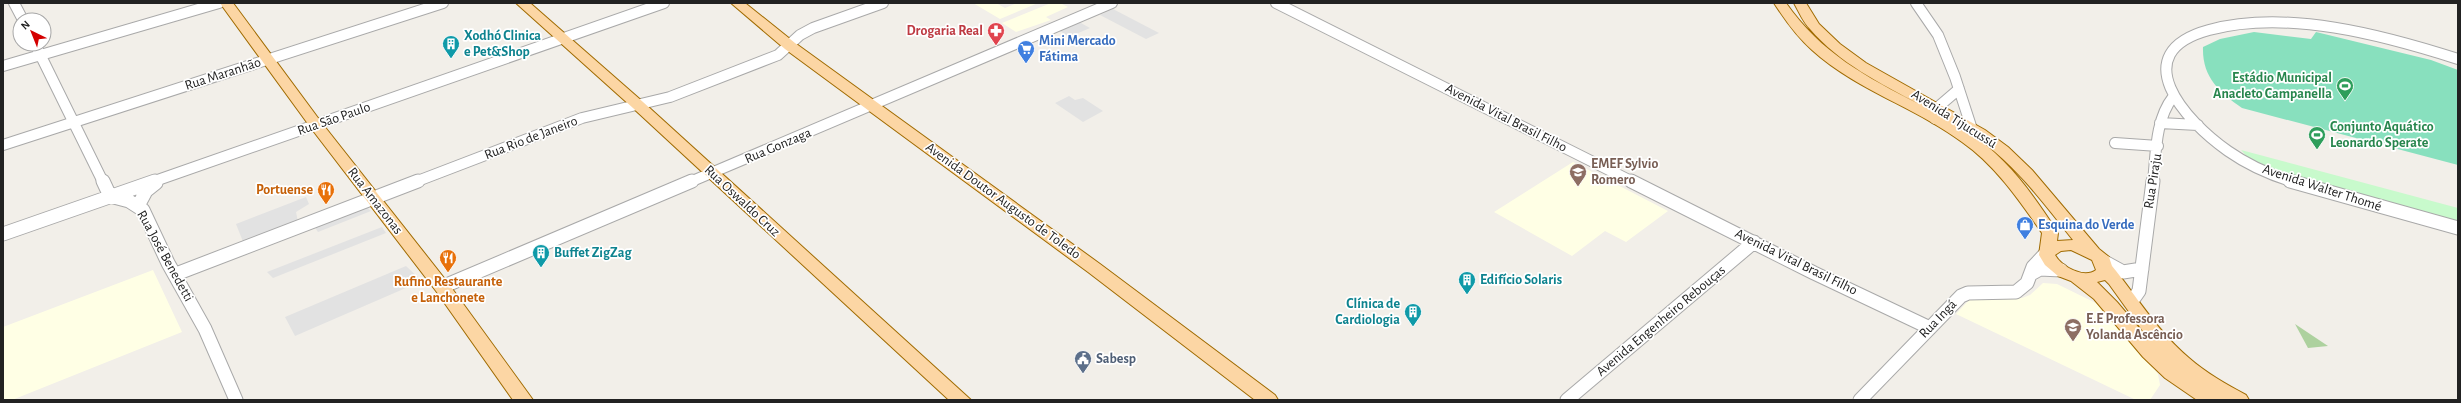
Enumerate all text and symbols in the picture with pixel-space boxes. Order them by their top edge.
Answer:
north arrow [12,12,52,52]
text: N [19,18,32,32]
pharmacy icon: Drogaria Real [986,21,1006,46]
place label: Drogaria Real [906,24,983,38]
place label: Xodhó Clinica e Pet&Shop [464,29,541,59]
building icon: Xodhó Clinica e Pet&Shop [441,34,461,59]
place label: Mini Mercado Fátima [1039,34,1116,64]
supermarket icon: Mini Mercado Fátima [1016,39,1036,64]
street label: Rua Maranhão [183,55,263,93]
place label: Estádio Municipal Anacleto Campanella [2213,71,2332,101]
sports icon: Estádio Municipal Anacleto Campanella [2335,76,2355,101]
street label: Avenida Vital Brasil Filho [1443,81,1569,155]
street label: Avenida Tijucussú [1909,87,1999,151]
street label: Rua São Paulo [296,100,372,138]
street label: Rua Rio de Janeiro [482,114,580,162]
place label: Conjunto Aquático Leonardo Sperate [2330,120,2434,150]
sports icon: Conjunto Aquático Leonardo Sperate [2307,125,2327,150]
street label: Rua Gonzaga [743,126,814,166]
street label: Avenida Doutor Augusto de Toledo [923,140,1083,262]
street label: Rua Piraju [2142,152,2164,210]
place label: EMEF Sylvio Romero [1591,157,1658,187]
school or university icon: EMEF Sylvio Romero [1568,162,1588,187]
street label: Avenida Walter Thomé [2261,162,2383,214]
street label: Rua Oswaldo Cruz [702,163,783,240]
street label: Rua Amazonas [345,165,405,237]
restaurant icon: Portuense [316,180,336,205]
place label: Portuense [256,183,313,197]
street label: Rua José Benedetti [134,208,196,304]
shop icon: Esquina do Verde [2015,215,2035,240]
place label: Esquina do Verde [2038,218,2135,232]
street label: Avenida Vital Brasil Filho [1733,226,1860,298]
building icon: Buffet ZigZag [531,243,551,268]
place label: Buffet ZigZag [554,246,632,260]
restaurant icon: Rufino Restaurante e Lanchonete [438,248,458,273]
street label: Avenida Engenheiro Rebouças [1594,263,1728,379]
building icon: Edifício Solaris [1457,270,1477,295]
place label: Edifício Solaris [1480,273,1562,287]
place label: Rufino Restaurante e Lanchonete [394,275,503,305]
place label: Clínica de Cardiologia [1335,297,1400,327]
street label: Rua Ingá [1917,297,1960,341]
building icon: Clínica de Cardiologia [1403,302,1423,327]
place label: E.E Professora Yolanda Ascêncio [2086,312,2183,342]
school or university icon: E.E Professora Yolanda Ascêncio [2063,317,2083,342]
public building icon: Sabesp [1073,349,1093,374]
place label: Sabesp [1096,352,1136,366]

